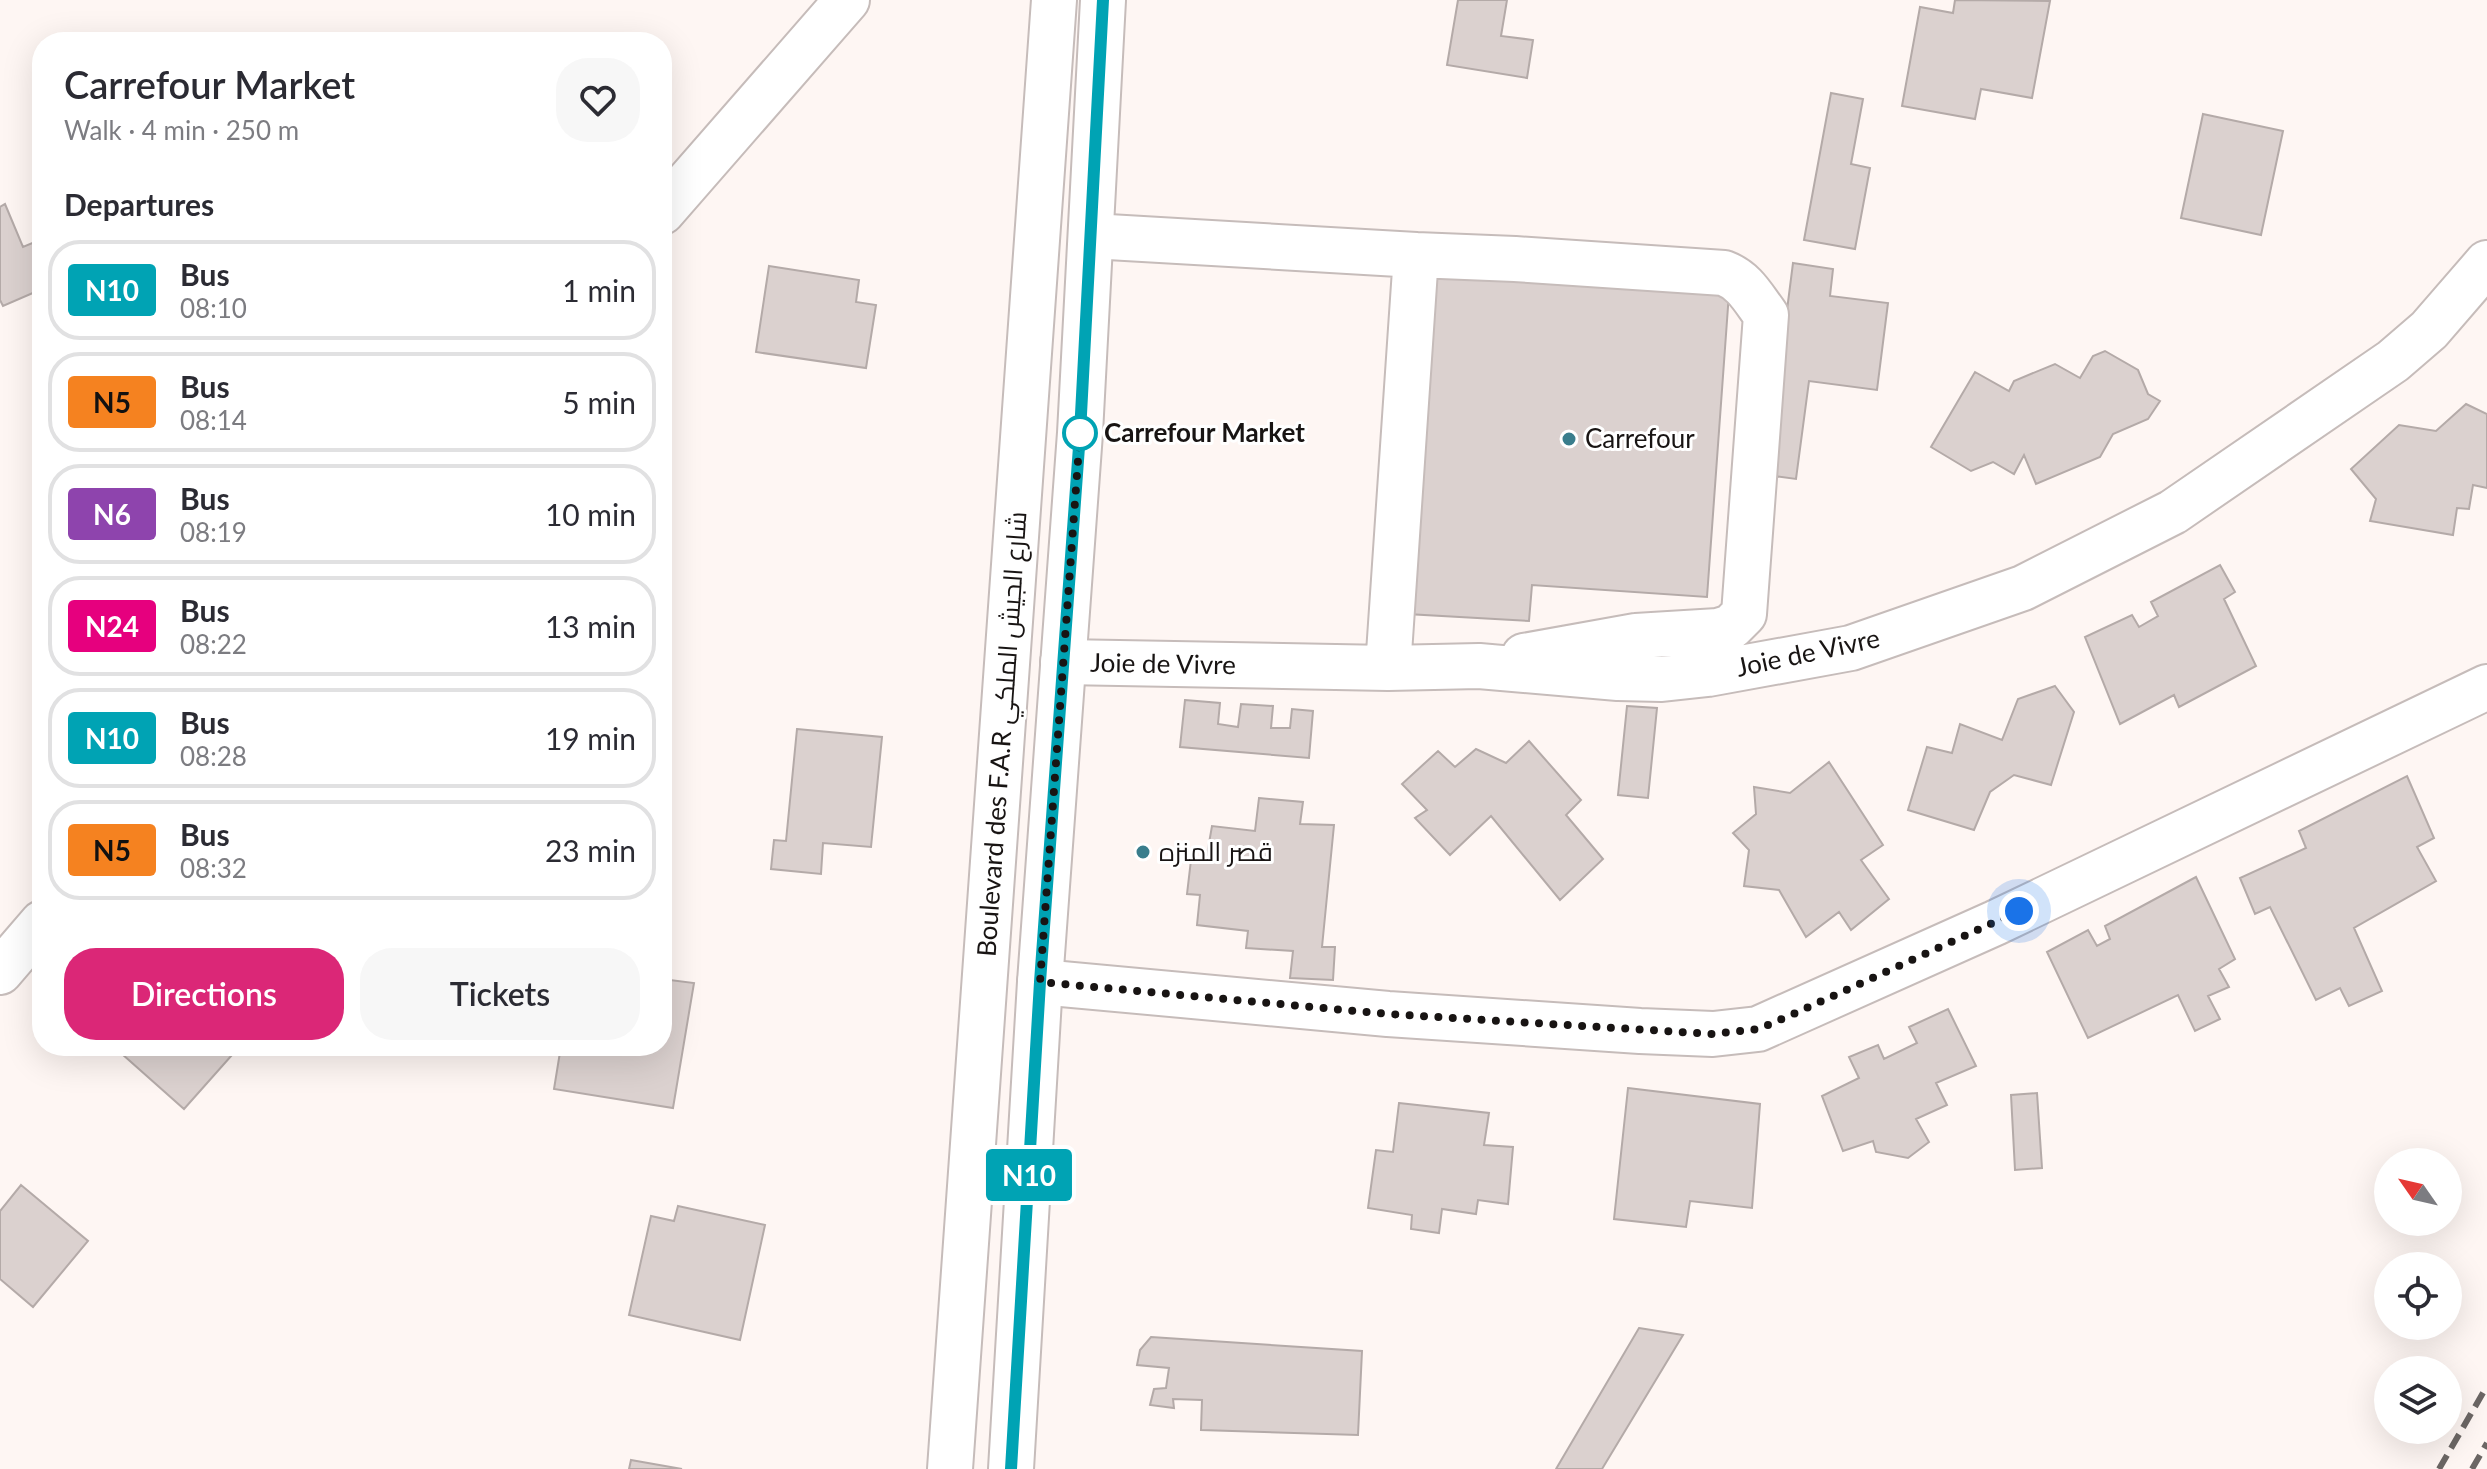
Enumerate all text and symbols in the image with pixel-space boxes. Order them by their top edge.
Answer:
button: heart [556,58,640,142]
text: Carrefour Market [64,61,355,107]
text: Walk · 4 min · 250 m [64,114,299,146]
text: Departures [64,186,214,222]
text: Bus [180,256,230,292]
text: 1 min [562,272,636,308]
text: N10 [85,273,139,307]
text: 08:10 [180,292,247,324]
text: Bus [180,368,230,404]
text: 5 min [562,384,636,420]
text: N5 [93,385,131,419]
text: 08:14 [180,404,247,436]
marker: Carrefour Market [1063,416,1097,450]
place label: Carrefour Market [1104,416,1305,448]
place label: Carrefour [1585,422,1695,454]
marker: Carrefour [1560,430,1578,448]
text: Bus [180,480,230,516]
text: 10 min [545,496,636,532]
text: N6 [93,497,131,531]
street label: Boulevard des F.A.R شارع الجيش الملكي [969,510,1039,958]
text: 08:19 [180,516,247,548]
text: Bus [180,592,230,628]
text: 13 min [545,608,636,644]
text: N24 [85,609,139,643]
street label: Joie de Vivre [1733,621,1882,683]
text: 08:22 [180,628,247,660]
street label: Joie de Vivre [1090,646,1236,680]
text: Bus [180,704,230,740]
text: 19 min [545,720,636,756]
text: N10 [85,721,139,755]
text: 08:28 [180,740,247,772]
text: Bus [180,816,230,852]
text: 23 min [545,832,636,868]
text: N5 [93,833,131,867]
place label: قصر المنزه [1159,835,1273,867]
marker: قصر المنزه [1134,843,1152,861]
text: 08:32 [180,852,247,884]
your location [1999,891,2039,931]
button: Directions [64,948,344,1040]
button: Tickets [360,948,640,1040]
north arrow [2374,1148,2462,1236]
map controls [2374,1148,2462,1444]
line badge: N10 [983,1149,1075,1201]
text: N10 [1002,1158,1056,1192]
button: locate [2374,1252,2462,1340]
button: layers [2374,1356,2462,1444]

